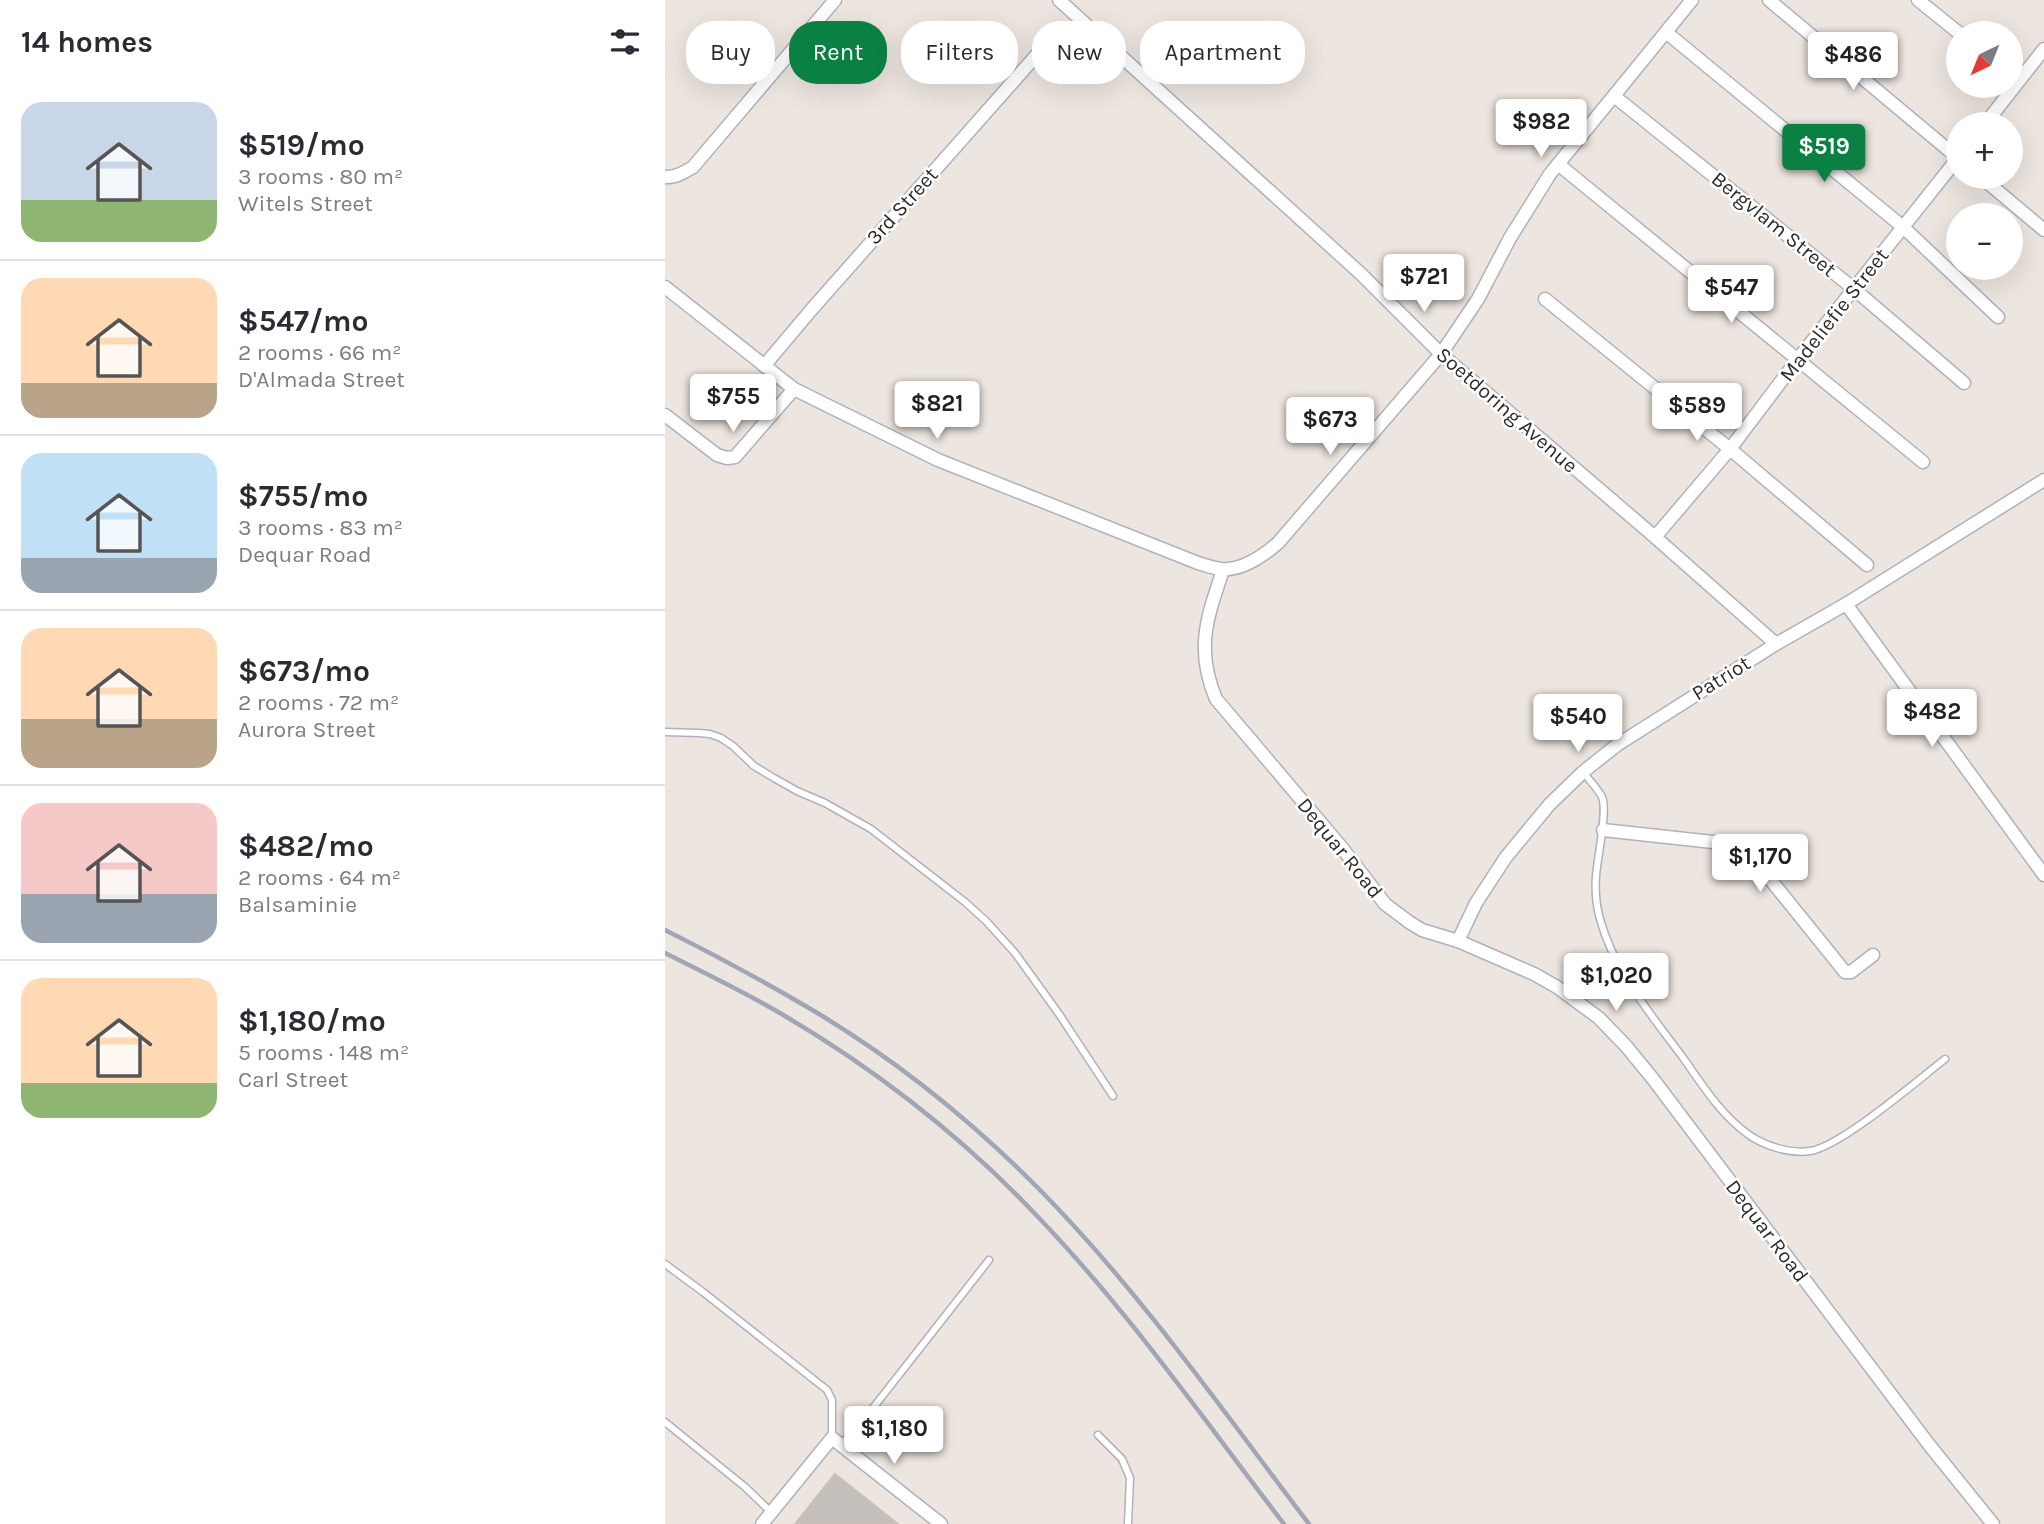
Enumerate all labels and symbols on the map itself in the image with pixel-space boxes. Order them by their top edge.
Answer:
north arrow [1946,21,2023,98]
pin: $486 [1812,32,1894,92]
pin: $982 [1500,100,1582,159]
pin: $519 [1783,124,1865,184]
street label: 3rd Street [861,163,943,249]
street label: Bergvlam Street [1707,166,1841,282]
street label: Madeliefie Street [1775,244,1894,386]
pin: $721 [1383,254,1465,314]
pin: $547 [1690,266,1772,325]
street label: Soetdoring Avenue [1431,342,1583,478]
pin: $755 [692,374,774,434]
pin: $821 [896,382,978,441]
pin: $589 [1656,384,1738,443]
pin: $673 [1289,398,1371,457]
street label: Patriot [1687,651,1755,705]
pin: $482 [1891,690,1973,749]
pin: $540 [1537,694,1619,754]
street label: Dequar Road [1292,793,1388,903]
pin: $1,170 [1703,834,1817,894]
pin: $1,020 [1559,954,1673,1013]
street label: Dequar Road [1721,1175,1813,1287]
pin: $1,180 [837,1406,951,1466]

